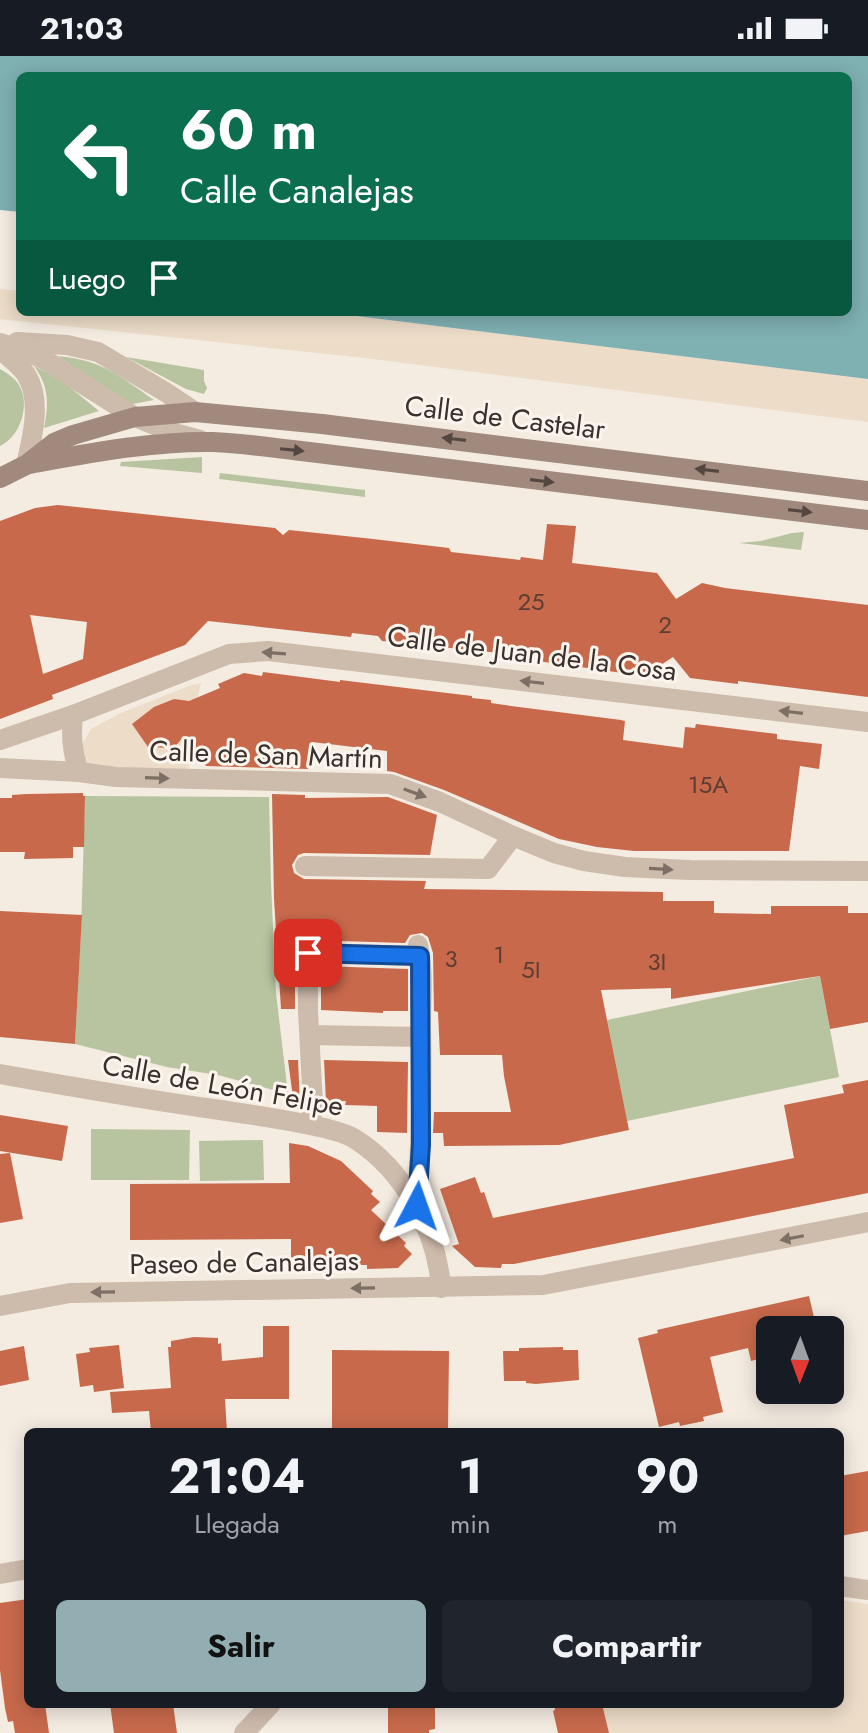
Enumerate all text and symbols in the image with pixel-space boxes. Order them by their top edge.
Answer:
text: 21:03 [40,7,123,50]
text: 60 m [180,89,317,170]
icon: left [48,104,152,208]
text: Calle Canalejas [180,164,414,216]
icon: arrive [142,256,186,300]
text: Luego [48,257,126,300]
street label: Calle de Castelar [402,385,608,450]
one-way arrow [442,433,467,446]
one-way arrow [280,443,305,456]
one-way arrow [694,464,719,477]
one-way arrow [530,475,555,488]
one-way arrow [788,505,813,518]
house number: 25 [517,584,545,619]
house number: 2 [658,607,672,642]
street label: Calle de Juan de la Cosa [385,615,679,692]
one-way arrow [261,646,286,659]
one-way arrow [519,675,544,688]
one-way arrow [778,706,803,719]
street label: Calle de San Martín [149,730,383,779]
house number: 15A [688,767,728,802]
one-way arrow [145,772,170,784]
one-way arrow [403,787,427,800]
one-way arrow [649,862,674,875]
pin [274,919,342,987]
icon: arrive [286,931,330,975]
house number: 1 [494,937,504,972]
house number: 3 [444,941,458,976]
house number: 3I [648,944,666,979]
house number: 5I [521,952,541,987]
street label: Calle de León Felipe [99,1044,347,1127]
position arrow [375,1164,459,1248]
one-way arrow [779,1232,804,1244]
street label: Paseo de Canalejas [129,1240,359,1285]
one-way arrow [350,1282,375,1294]
one-way arrow [90,1286,115,1298]
north arrow [756,1316,844,1404]
map controls [756,1316,844,1404]
text: 21:04 [169,1442,305,1511]
text: 1 [458,1442,483,1511]
text: 90 [635,1442,699,1511]
text: Llegada [194,1505,280,1543]
text: min [450,1505,491,1543]
text: m [657,1505,677,1543]
button: Salir [56,1600,426,1692]
button: Compartir [442,1600,812,1692]

